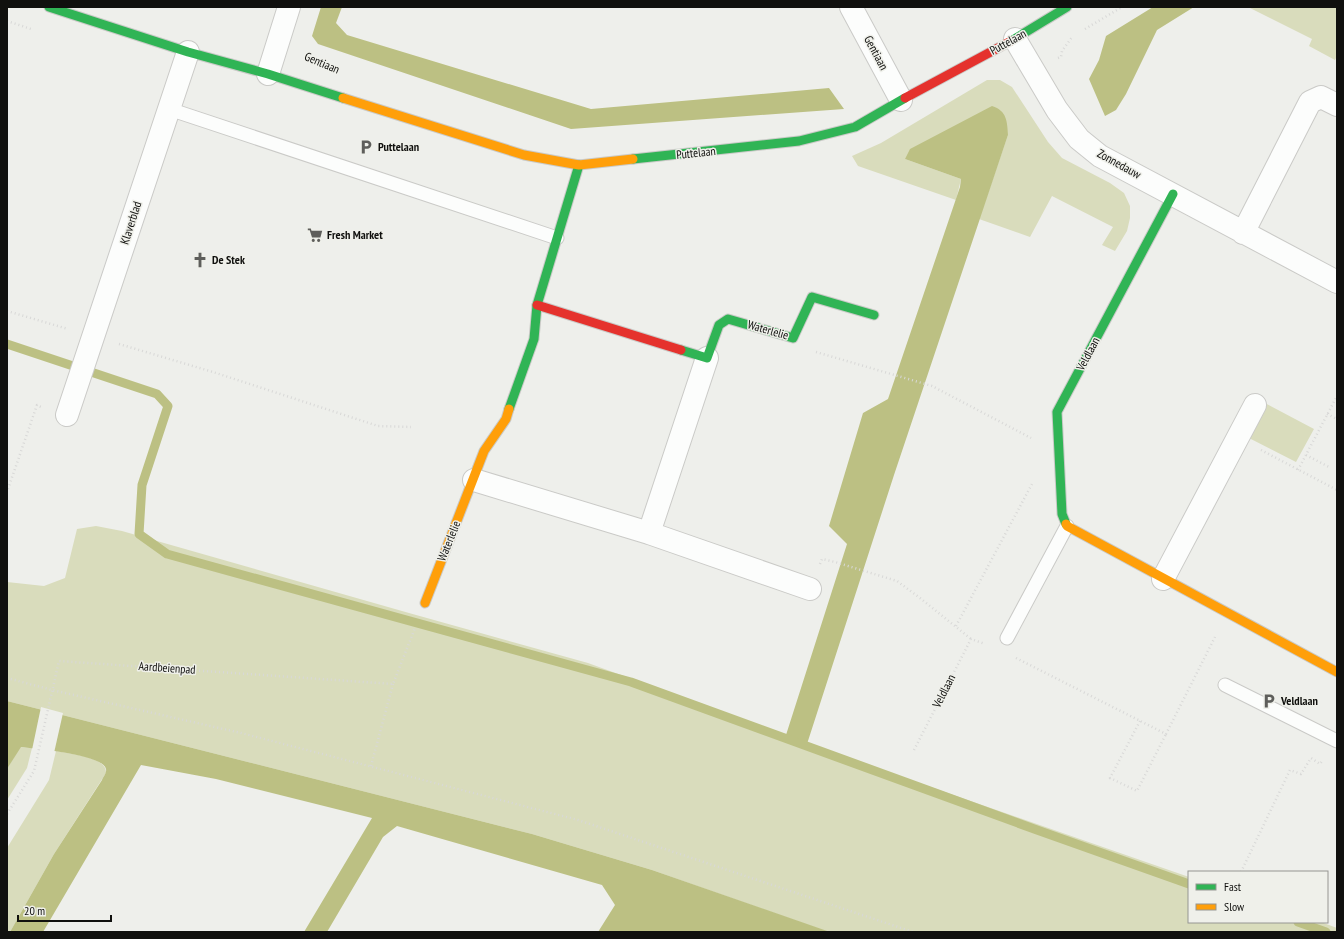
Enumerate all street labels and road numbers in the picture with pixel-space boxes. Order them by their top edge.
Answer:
street label: Puttelaan [987,25,1029,58]
street label: Gentiaan [861,33,892,73]
street label: Gentiaan [302,48,342,77]
street label: Puttelaan [676,143,716,162]
street label: Zonnedauw [1095,145,1145,182]
street label: Klaverblad [117,199,145,246]
street label: Waterlelie [746,317,790,343]
street label: Veldlaan [1072,335,1103,374]
street label: Waterlelie [434,518,463,563]
street label: Aardbeienpad [138,658,196,677]
street label: Veldlaan [928,672,958,711]

